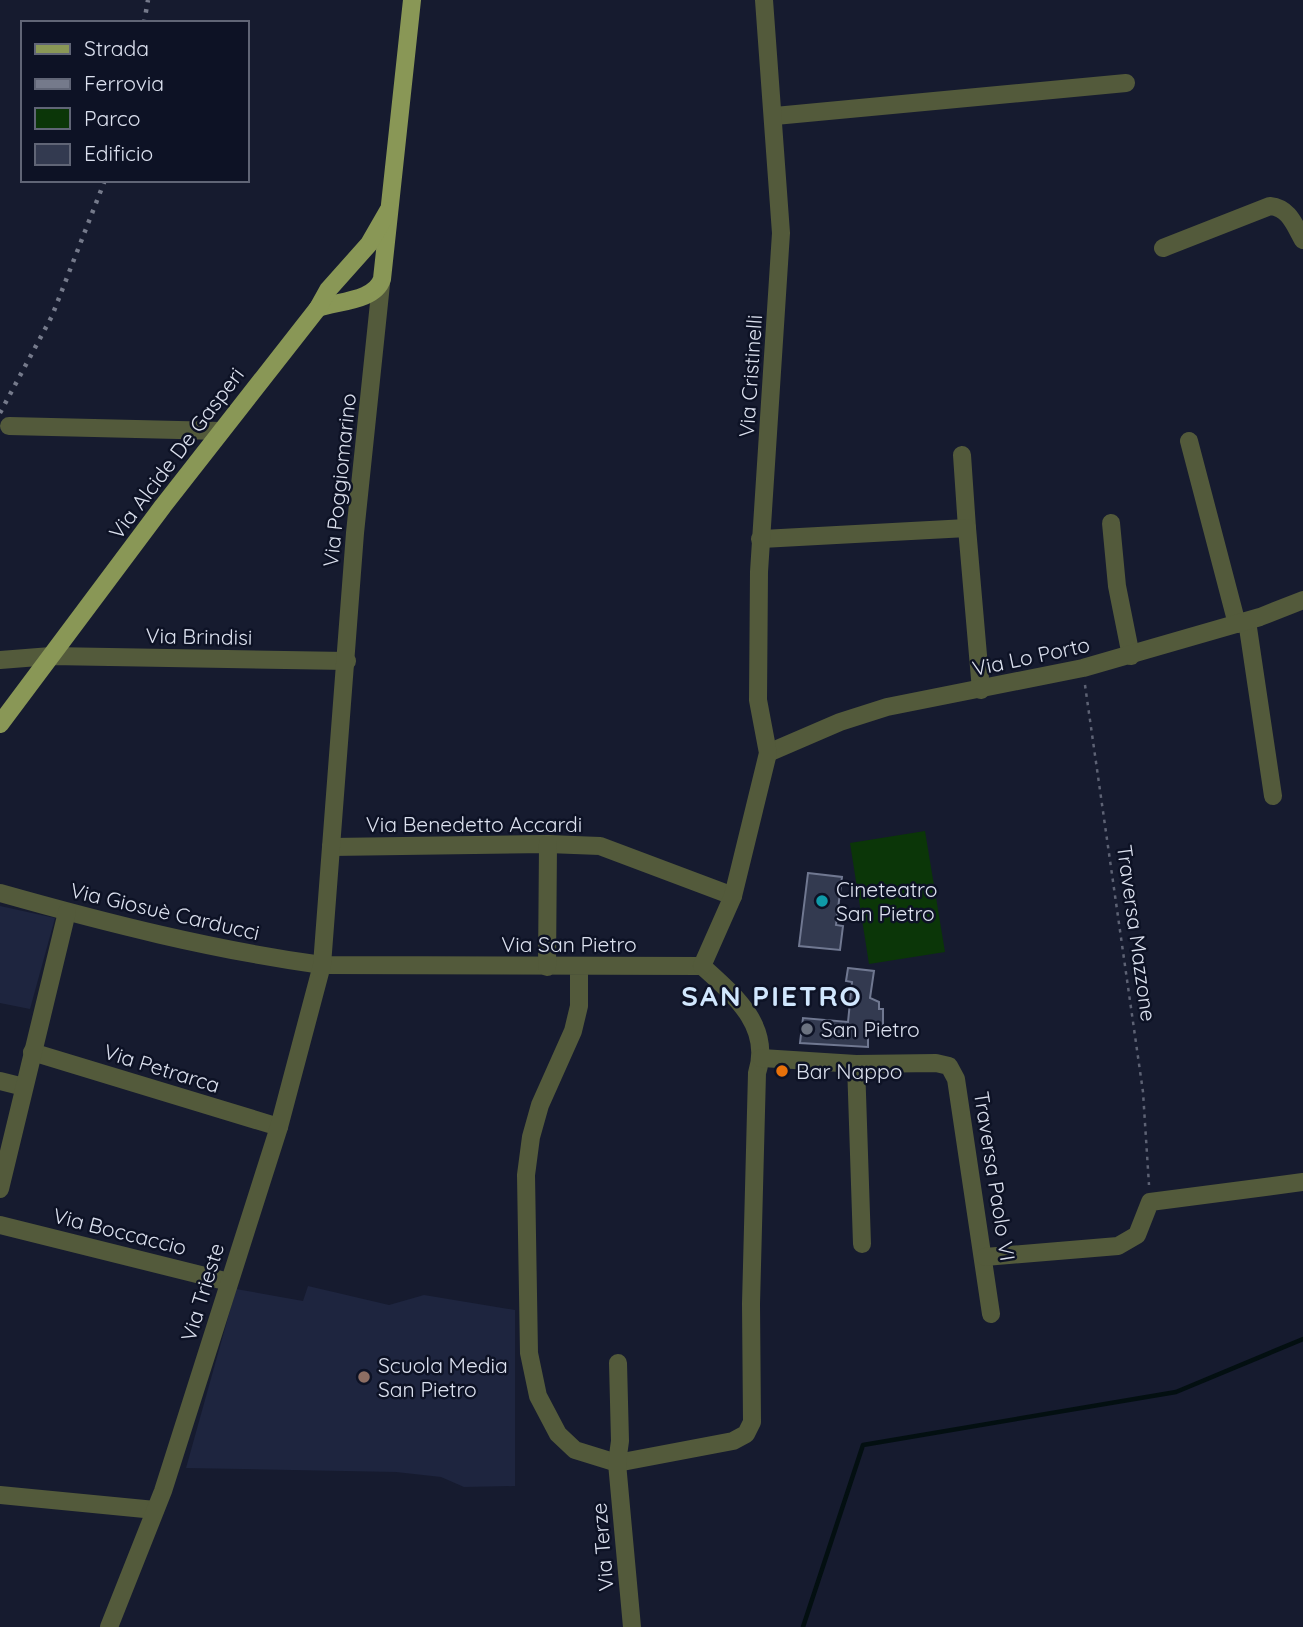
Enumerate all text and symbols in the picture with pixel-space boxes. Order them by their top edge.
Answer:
legend [21,21,248,182]
text: Strada [84,35,149,61]
text: Ferrovia [84,70,164,96]
text: Parco [84,105,140,131]
text: Edificio [84,140,153,166]
street label: Via Cristinelli [733,314,767,438]
street label: Via Alcide De Gasperi [103,362,249,544]
street label: Via Poggiomarino [317,392,361,568]
street label: Via Brindisi [145,622,253,650]
street label: Via Lo Porto [970,631,1092,681]
street label: Via Benedetto Accardi [366,811,582,837]
street label: Traversa Mazzone [1112,843,1162,1023]
place label: Cineteatro San Pietro [836,876,937,926]
street label: Via Giosuè Carducci [68,877,262,945]
marker: Cineteatro San Pietro [814,893,830,909]
street label: Via San Pietro [501,931,637,957]
district label: SAN PIETRO [681,978,863,1013]
place label: San Pietro [821,1016,920,1042]
marker: San Pietro [799,1021,815,1037]
street label: Via Petrarca [101,1038,223,1098]
place label: Bar Nappo [796,1058,902,1084]
marker: Bar Nappo [774,1063,790,1079]
street label: Traversa Paolo VI [969,1089,1021,1263]
street label: Via Boccaccio [51,1202,189,1260]
street label: Via Trieste [175,1240,229,1344]
place label: Scuola Media San Pietro [378,1352,508,1402]
marker: Scuola Media San Pietro [356,1369,372,1385]
street label: Via Terze [585,1502,619,1592]

